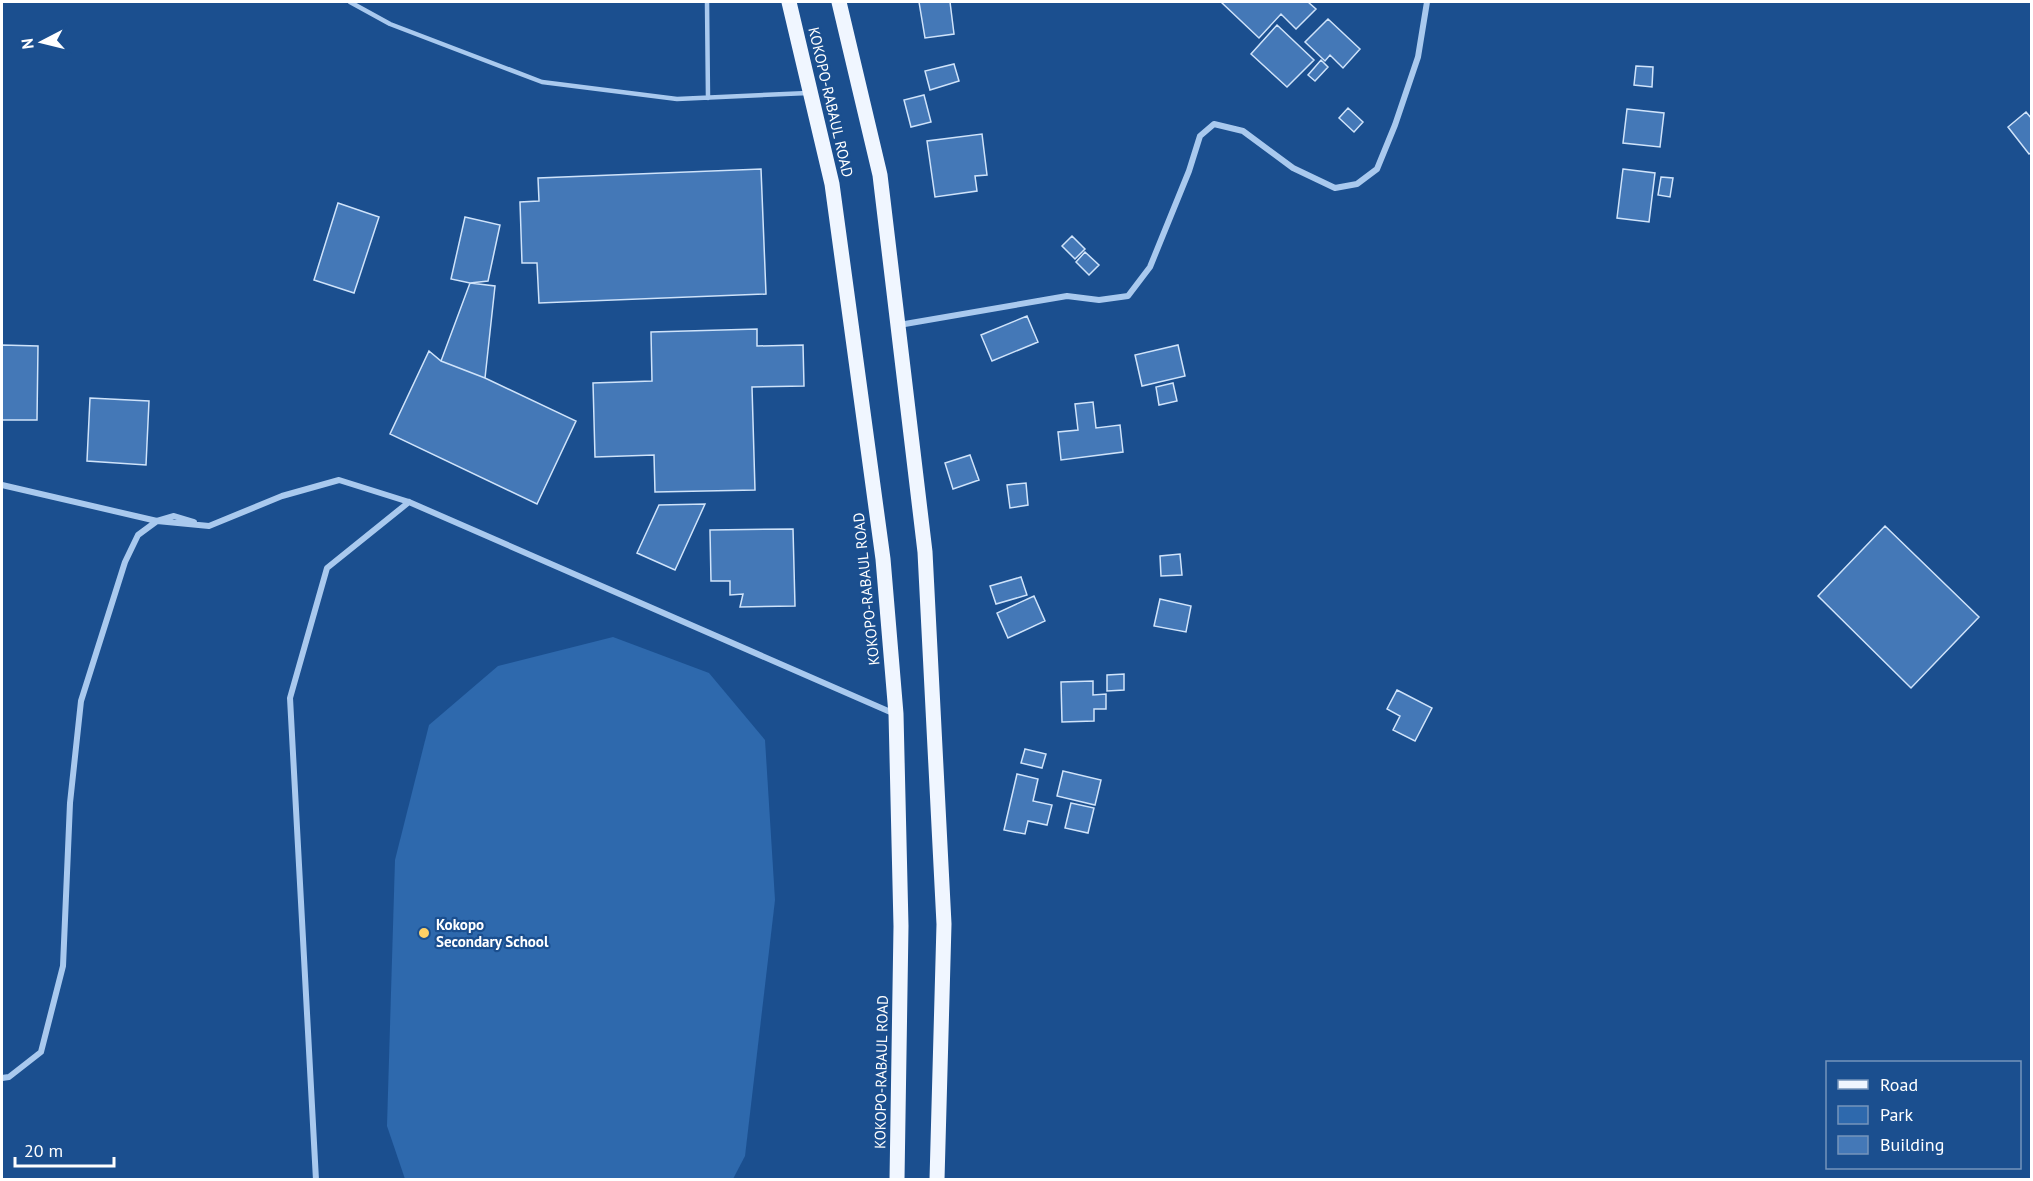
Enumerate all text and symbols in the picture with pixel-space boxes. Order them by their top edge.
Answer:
north arrow [12,12,72,72]
street label: KOKOPO-RABAUL ROAD [804,25,858,179]
text: N [17,37,38,50]
street label: KOKOPO-RABAUL ROAD [849,512,883,666]
place label: Kokopo Secondary School [436,915,549,951]
marker: Kokopo Secondary School [417,926,431,940]
street label: KOKOPO-RABAUL ROAD [870,995,892,1149]
legend [1826,1061,2021,1169]
text: Road [1880,1073,1918,1096]
text: Park [1880,1103,1913,1126]
scale bar [15,1130,114,1168]
text: Building [1880,1133,1944,1156]
text: 20 m [24,1139,63,1162]

